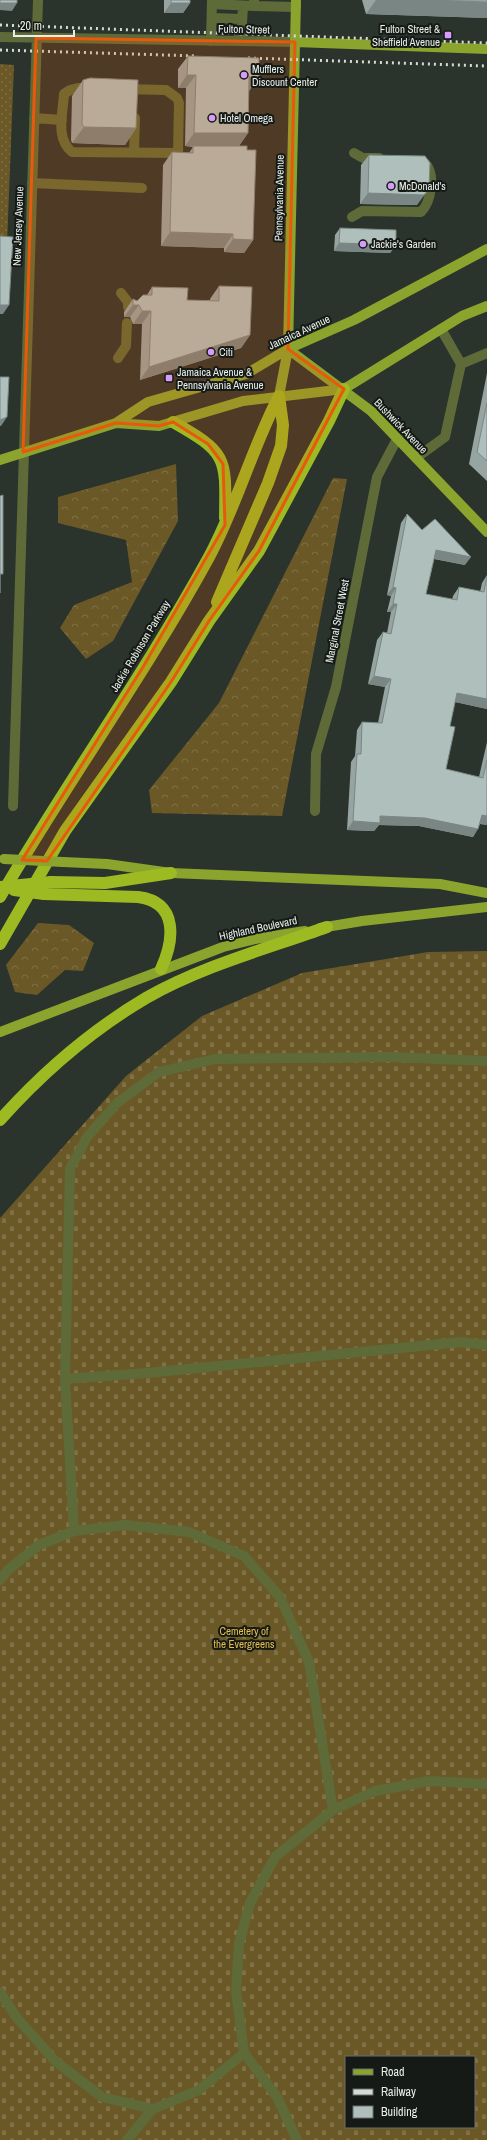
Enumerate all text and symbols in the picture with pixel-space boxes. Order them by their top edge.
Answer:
scale bar [14,12,74,38]
text: 20 m [20,18,42,34]
street label: Fulton Street [218,22,270,36]
place label: Fulton Street & Sheffield Avenue [372,22,440,49]
marker: Fulton Street & Sheffield Avenue [443,30,453,40]
place label: Mufflers Discount Center [252,62,317,89]
marker: Mufflers Discount Center [239,70,249,80]
place label: Hotel Omega [220,111,273,125]
marker: Hotel Omega [207,113,217,123]
street label: Pennsylvania Avenue [271,155,287,241]
place label: McDonald's [399,179,446,193]
marker: McDonald's [386,181,396,191]
street label: New Jersey Avenue [10,186,26,266]
place label: Jackie's Garden [371,237,436,251]
marker: Jackie's Garden [358,239,368,249]
street label: Jamaica Avenue [266,312,332,352]
place label: Citi [219,345,233,359]
marker: Citi [206,347,216,357]
place label: Jamaica Avenue & Pennsylvania Avenue [177,365,264,392]
marker: Jamaica Avenue & Pennsylvania Avenue [164,373,174,383]
street label: Bushwick Avenue [371,396,431,456]
street label: Marginal Street West [322,578,352,664]
street label: Jackie Robinson Parkway [107,597,173,694]
street label: Highland Boulevard [218,913,298,943]
park label: Cemetery of the Evergreens [213,1624,275,1651]
legend [345,2056,475,2128]
text: Road [381,2064,405,2080]
text: Railway [381,2084,416,2100]
text: Building [381,2104,418,2120]

